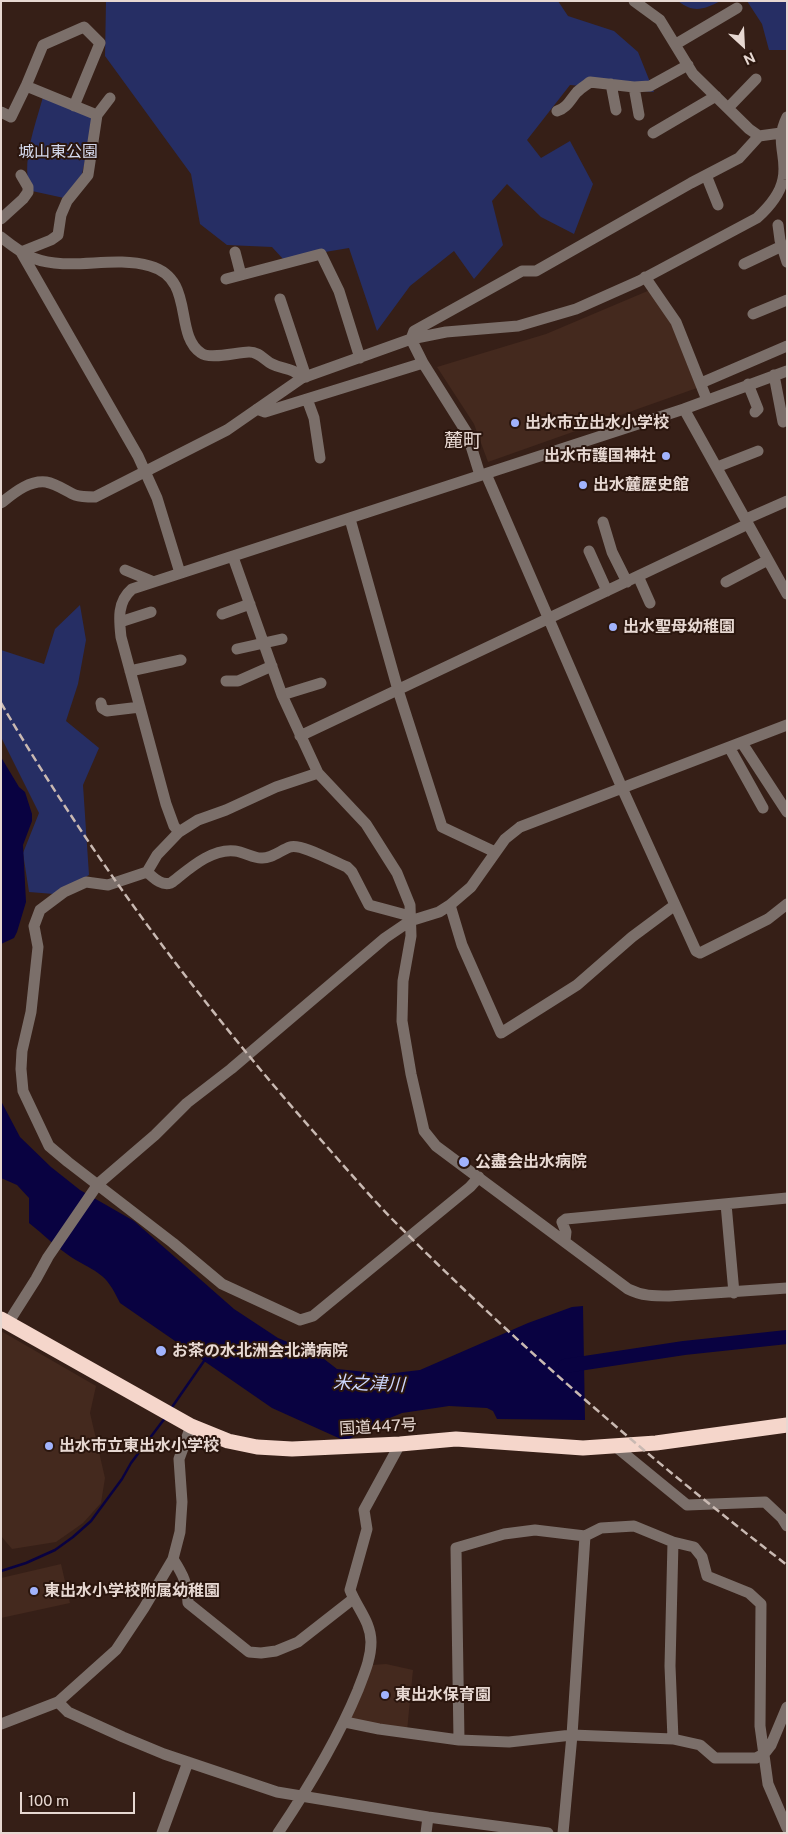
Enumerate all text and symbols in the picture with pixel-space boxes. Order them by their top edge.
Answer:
north arrow [718,20,768,70]
text: N [741,49,758,68]
park label: 城山東公園 [18,142,98,162]
place label: 出水市立出水小学校 [525,413,669,433]
marker: 出水市立出水小学校 [509,417,521,429]
district label: 麓町 [444,430,482,452]
place label: 出水市護国神社 [544,446,656,466]
marker: 出水市護国神社 [660,450,672,462]
place label: 出水麓歴史館 [593,475,689,495]
marker: 出水麓歴史館 [577,479,589,491]
place label: 出水聖母幼稚園 [623,617,735,637]
marker: 出水聖母幼稚園 [607,621,619,633]
place label: 公盡会出水病院 [475,1152,587,1172]
marker: 公盡会出水病院 [457,1155,471,1169]
place label: お茶の水北洲会北満病院 [172,1341,348,1361]
marker: お茶の水北洲会北満病院 [154,1344,168,1358]
water label: 米之津川 [333,1372,405,1396]
street label: 国道447号 [339,1415,417,1439]
place label: 出水市立東出水小学校 [59,1436,219,1456]
marker: 出水市立東出水小学校 [43,1440,55,1452]
place label: 東出水小学校附属幼稚園 [44,1581,220,1601]
marker: 東出水小学校附属幼稚園 [28,1585,40,1597]
place label: 東出水保育園 [395,1685,491,1705]
marker: 東出水保育園 [379,1689,391,1701]
scale bar [22,1782,138,1814]
text: 100 m [28,1792,69,1809]

